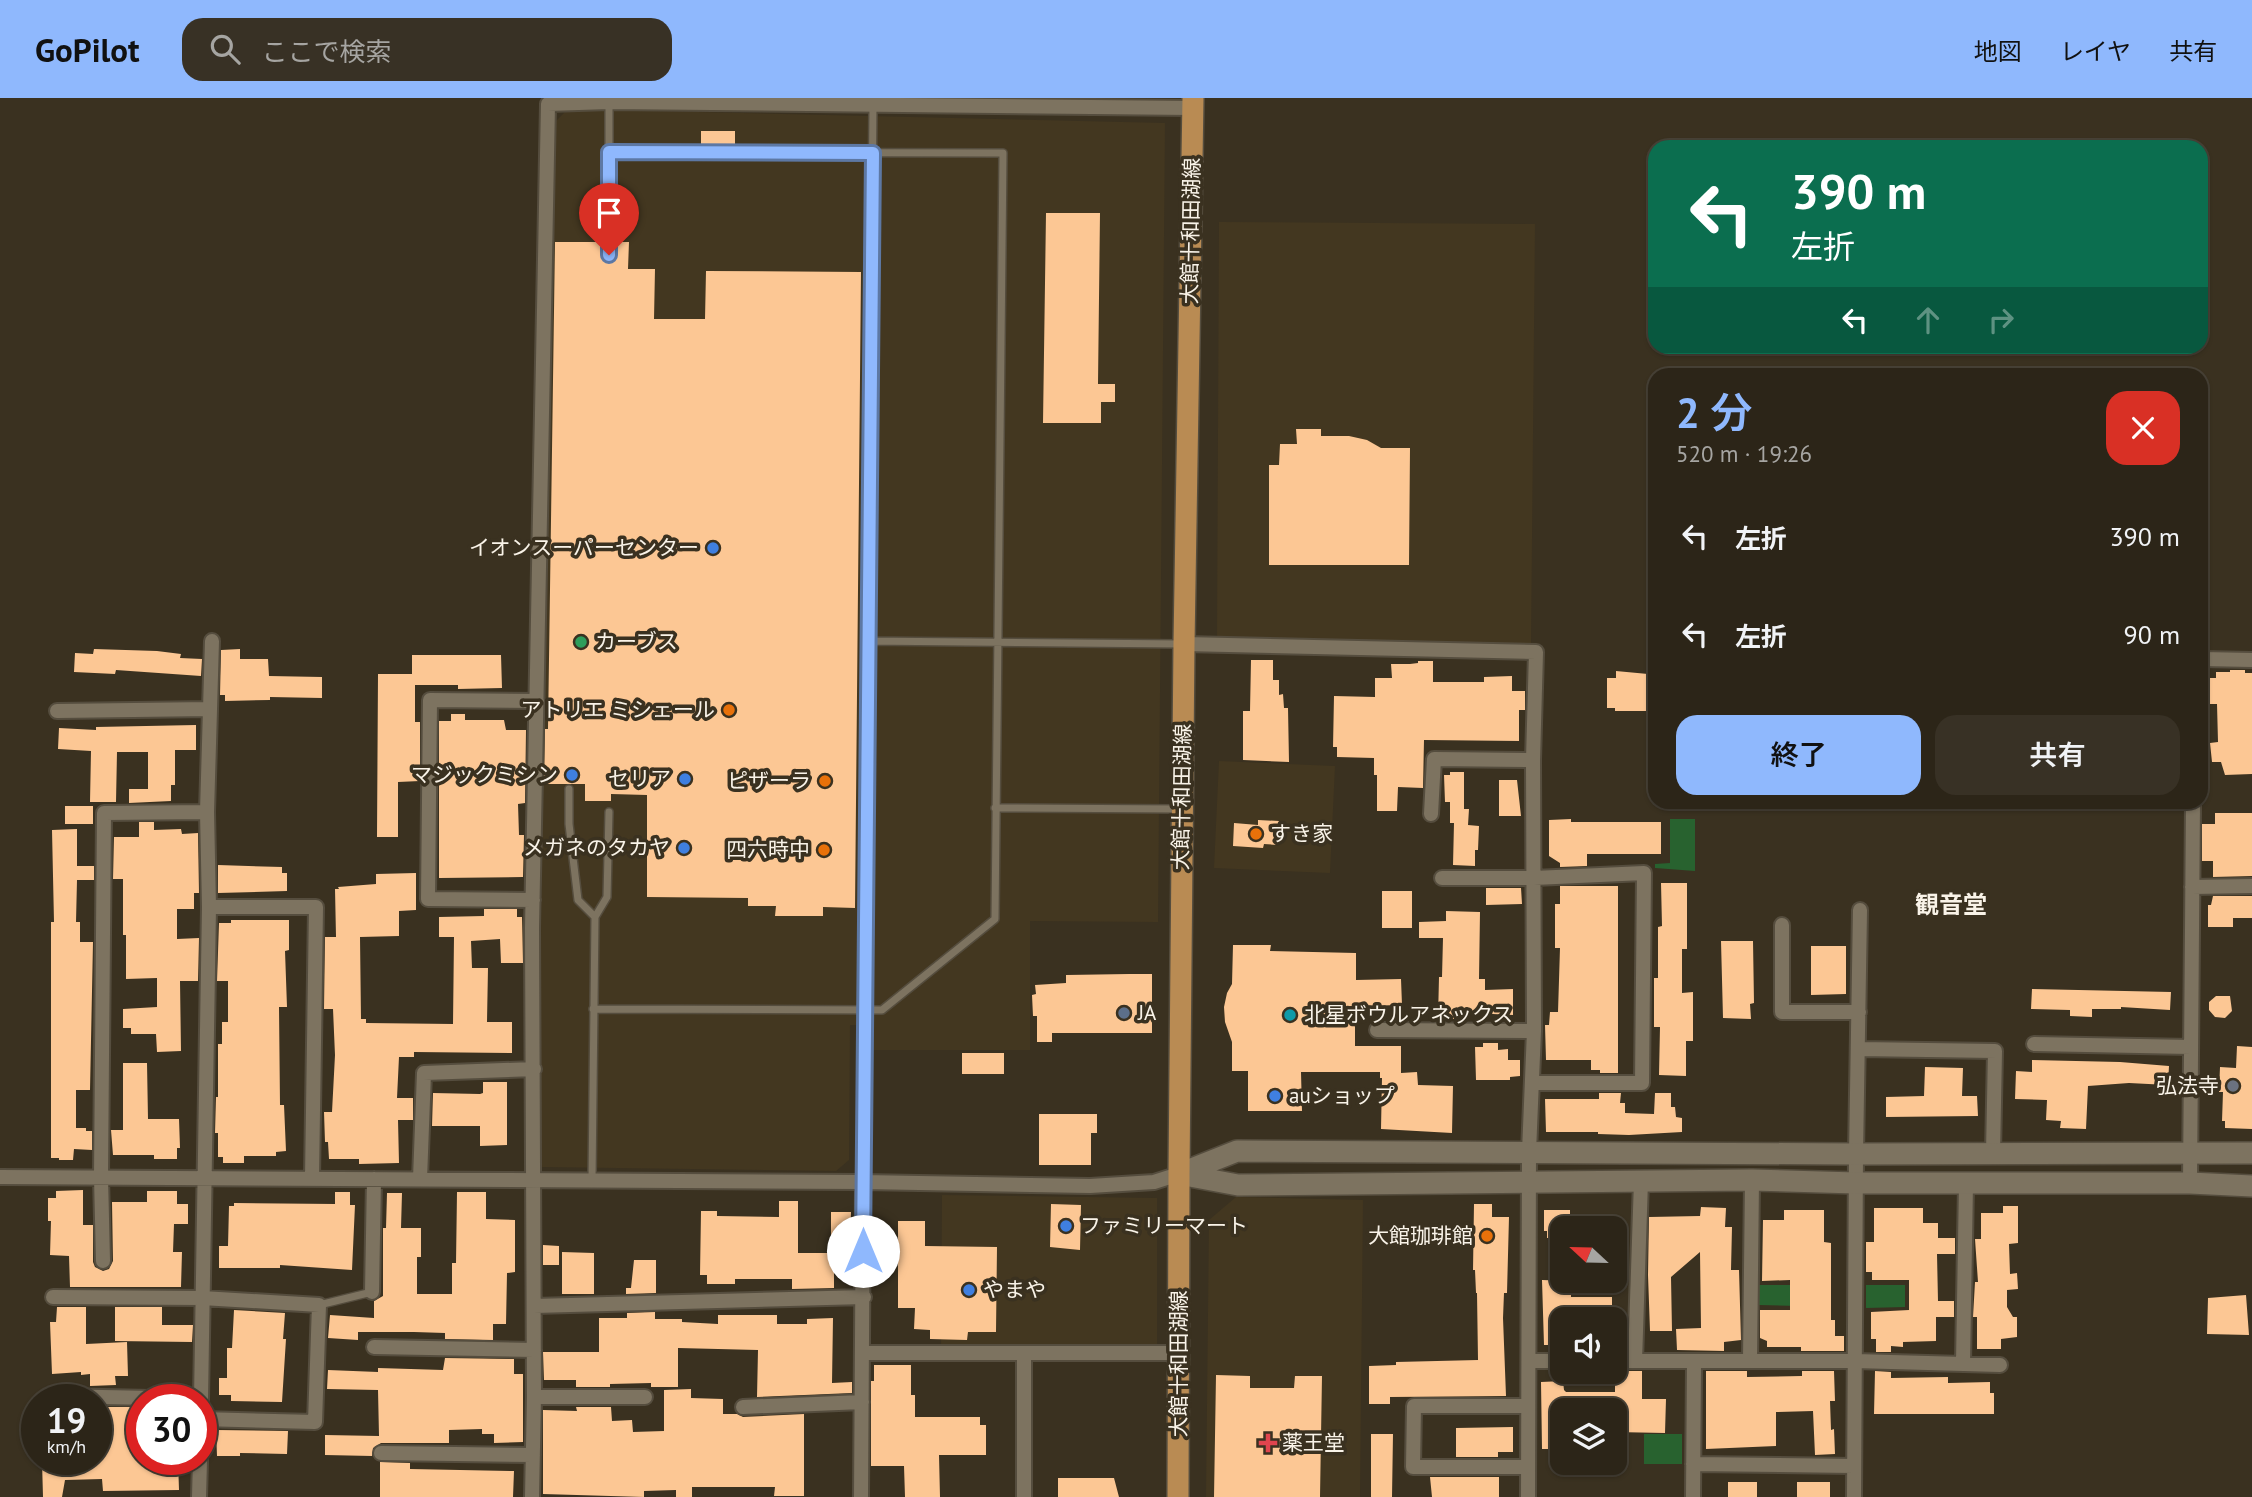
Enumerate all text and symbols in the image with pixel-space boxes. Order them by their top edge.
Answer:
search box [182,18,672,81]
text: GoPilot [35,28,140,71]
icon: search [206,30,244,68]
text: ここで検索 [262,35,392,68]
text: 地図 [1974,36,2022,67]
text: レイヤ [2060,36,2131,67]
text: 共有 [2169,36,2217,67]
street label: 大館十和田湖線 [1176,157,1205,305]
text: 390 m [1791,159,1926,223]
icon: left [1676,168,1767,259]
pin [579,183,639,255]
icon: arrive [590,194,628,232]
text: 左折 [1791,225,1855,267]
icon: left [1836,301,1874,339]
icon: ahead [1909,301,1947,339]
icon: right [1982,301,2020,339]
text: 2 分 [1676,385,1752,440]
button: close [2106,391,2180,465]
text: 520 m · 19:26 [1676,439,1812,468]
icon: left [1676,517,1714,555]
text: 390 m [2109,520,2180,553]
text: 左折 [1735,522,1787,555]
place label: イオンスーパーセンター [469,534,699,561]
marker: イオンスーパーセンター [705,540,721,556]
icon: left [1676,615,1714,653]
text: 90 m [2124,618,2180,651]
text: 左折 [1735,620,1787,653]
place label: カーブス [595,628,678,655]
marker: カーブス [573,634,589,650]
place label: アトリエ ミシェール [520,696,715,723]
marker: アトリエ ミシェール [721,702,737,718]
button: 終了 [1676,715,1921,795]
button: 共有 [1935,715,2180,795]
street label: 大館十和田湖線 [1167,723,1196,871]
place label: マジックミシン [411,761,558,788]
place label: セリア [608,765,671,792]
marker: マジックミシン [564,767,580,783]
place label: ピザーラ [727,767,811,794]
marker: セリア [677,771,693,787]
marker: ピザーラ [817,773,833,789]
place label: すき家 [1270,820,1333,847]
marker: すき家 [1248,826,1264,842]
place label: メガネのタカヤ [523,834,670,861]
place label: 四六時中 [726,836,810,863]
marker: メガネのタカヤ [676,840,692,856]
marker: 四六時中 [816,842,832,858]
district label: 観音堂 [1915,889,1987,920]
place label: JA [1137,999,1157,1026]
place label: 北星ボウルアネックス [1304,1001,1513,1028]
marker: JA [1116,1005,1132,1021]
marker: 北星ボウルアネックス [1282,1007,1298,1023]
place label: 弘法寺 [2156,1072,2219,1099]
marker: 弘法寺 [2225,1078,2241,1094]
place label: auショップ [1289,1082,1395,1109]
marker: auショップ [1267,1088,1283,1104]
place label: ファミリーマート [1080,1212,1248,1239]
position arrow [826,1214,900,1288]
north arrow [1550,1216,1628,1293]
map controls [1550,1216,1627,1475]
marker: ファミリーマート [1058,1218,1074,1234]
place label: 大館珈琲館 [1368,1222,1473,1249]
marker: 大館珈琲館 [1479,1228,1495,1244]
place label: やまや [983,1276,1046,1303]
marker: やまや [961,1282,977,1298]
street label: 大館十和田湖線 [1165,1291,1192,1438]
button: sound [1550,1307,1627,1384]
speed limit sign: 30 [126,1384,217,1475]
text: 19 [47,1397,86,1443]
button: layers [1550,1398,1627,1475]
place label: 薬王堂 [1282,1429,1345,1456]
text: km/h [47,1435,86,1458]
marker: 薬王堂 [1260,1435,1276,1451]

